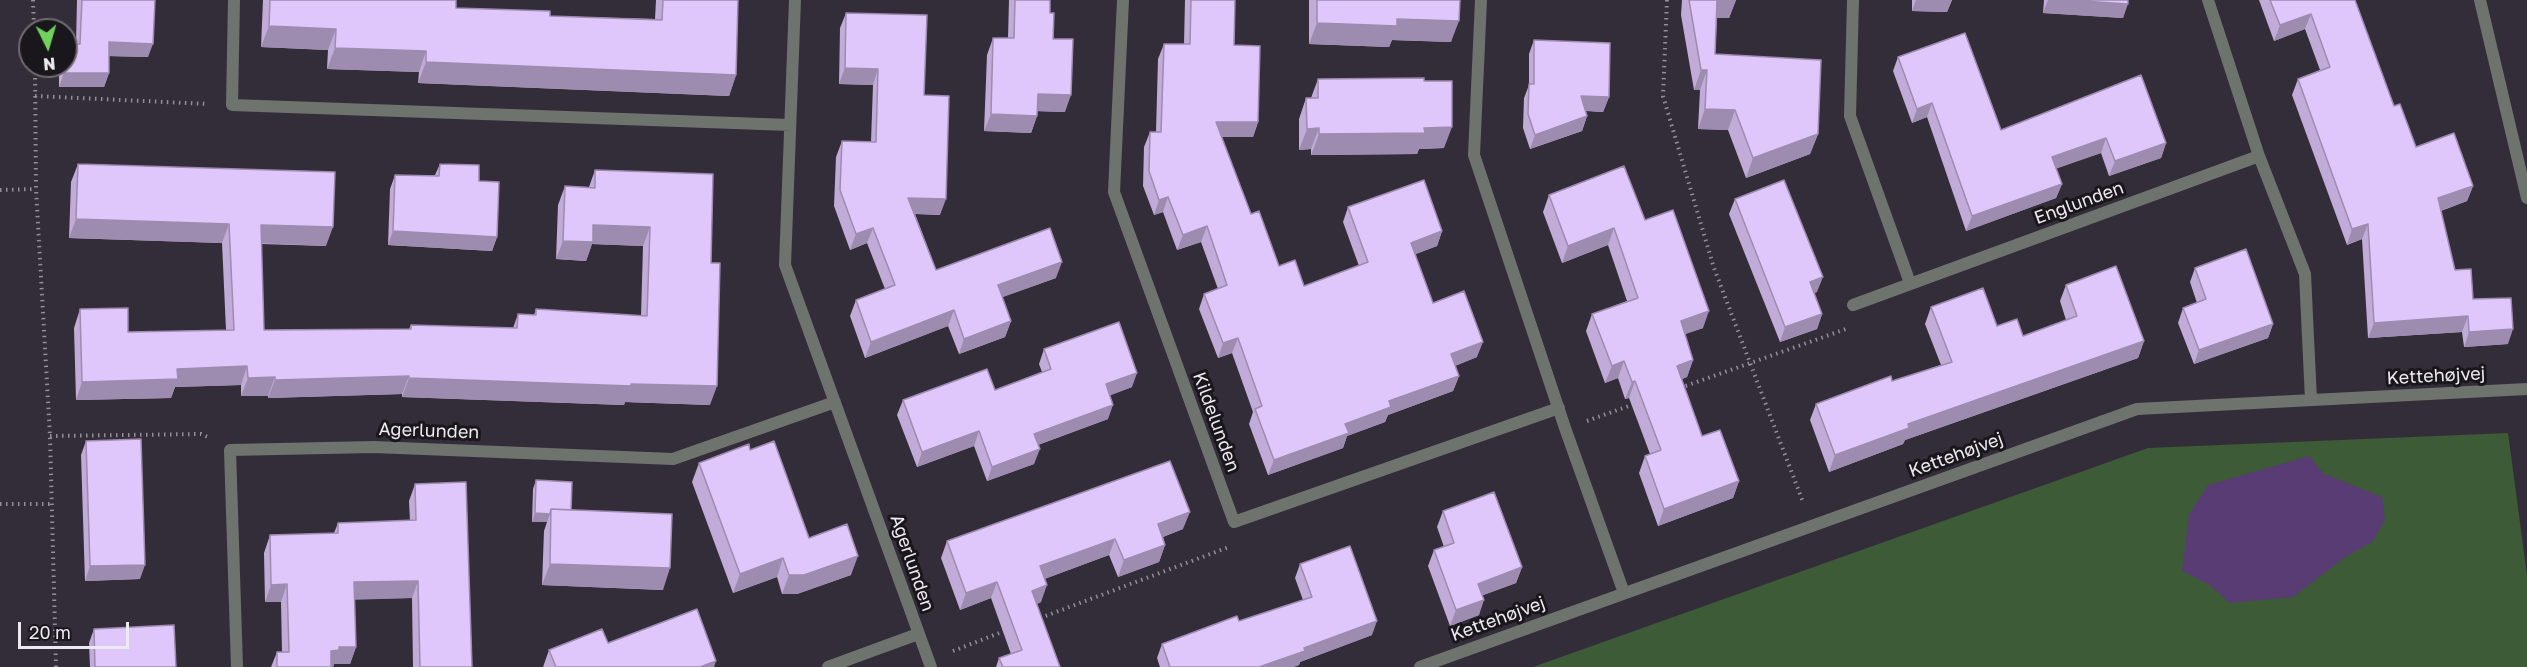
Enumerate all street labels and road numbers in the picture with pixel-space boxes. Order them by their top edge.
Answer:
street label: Englunden [2031,177,2127,229]
street label: Kettehøjvej [2386,363,2486,389]
street label: Kildelunden [1188,369,1244,475]
street label: Agerlunden [378,418,480,444]
street label: Kettehøjvej [1906,428,2006,482]
street label: Agerlunden [885,512,939,614]
street label: Kettehøjvej [1448,592,1548,646]

